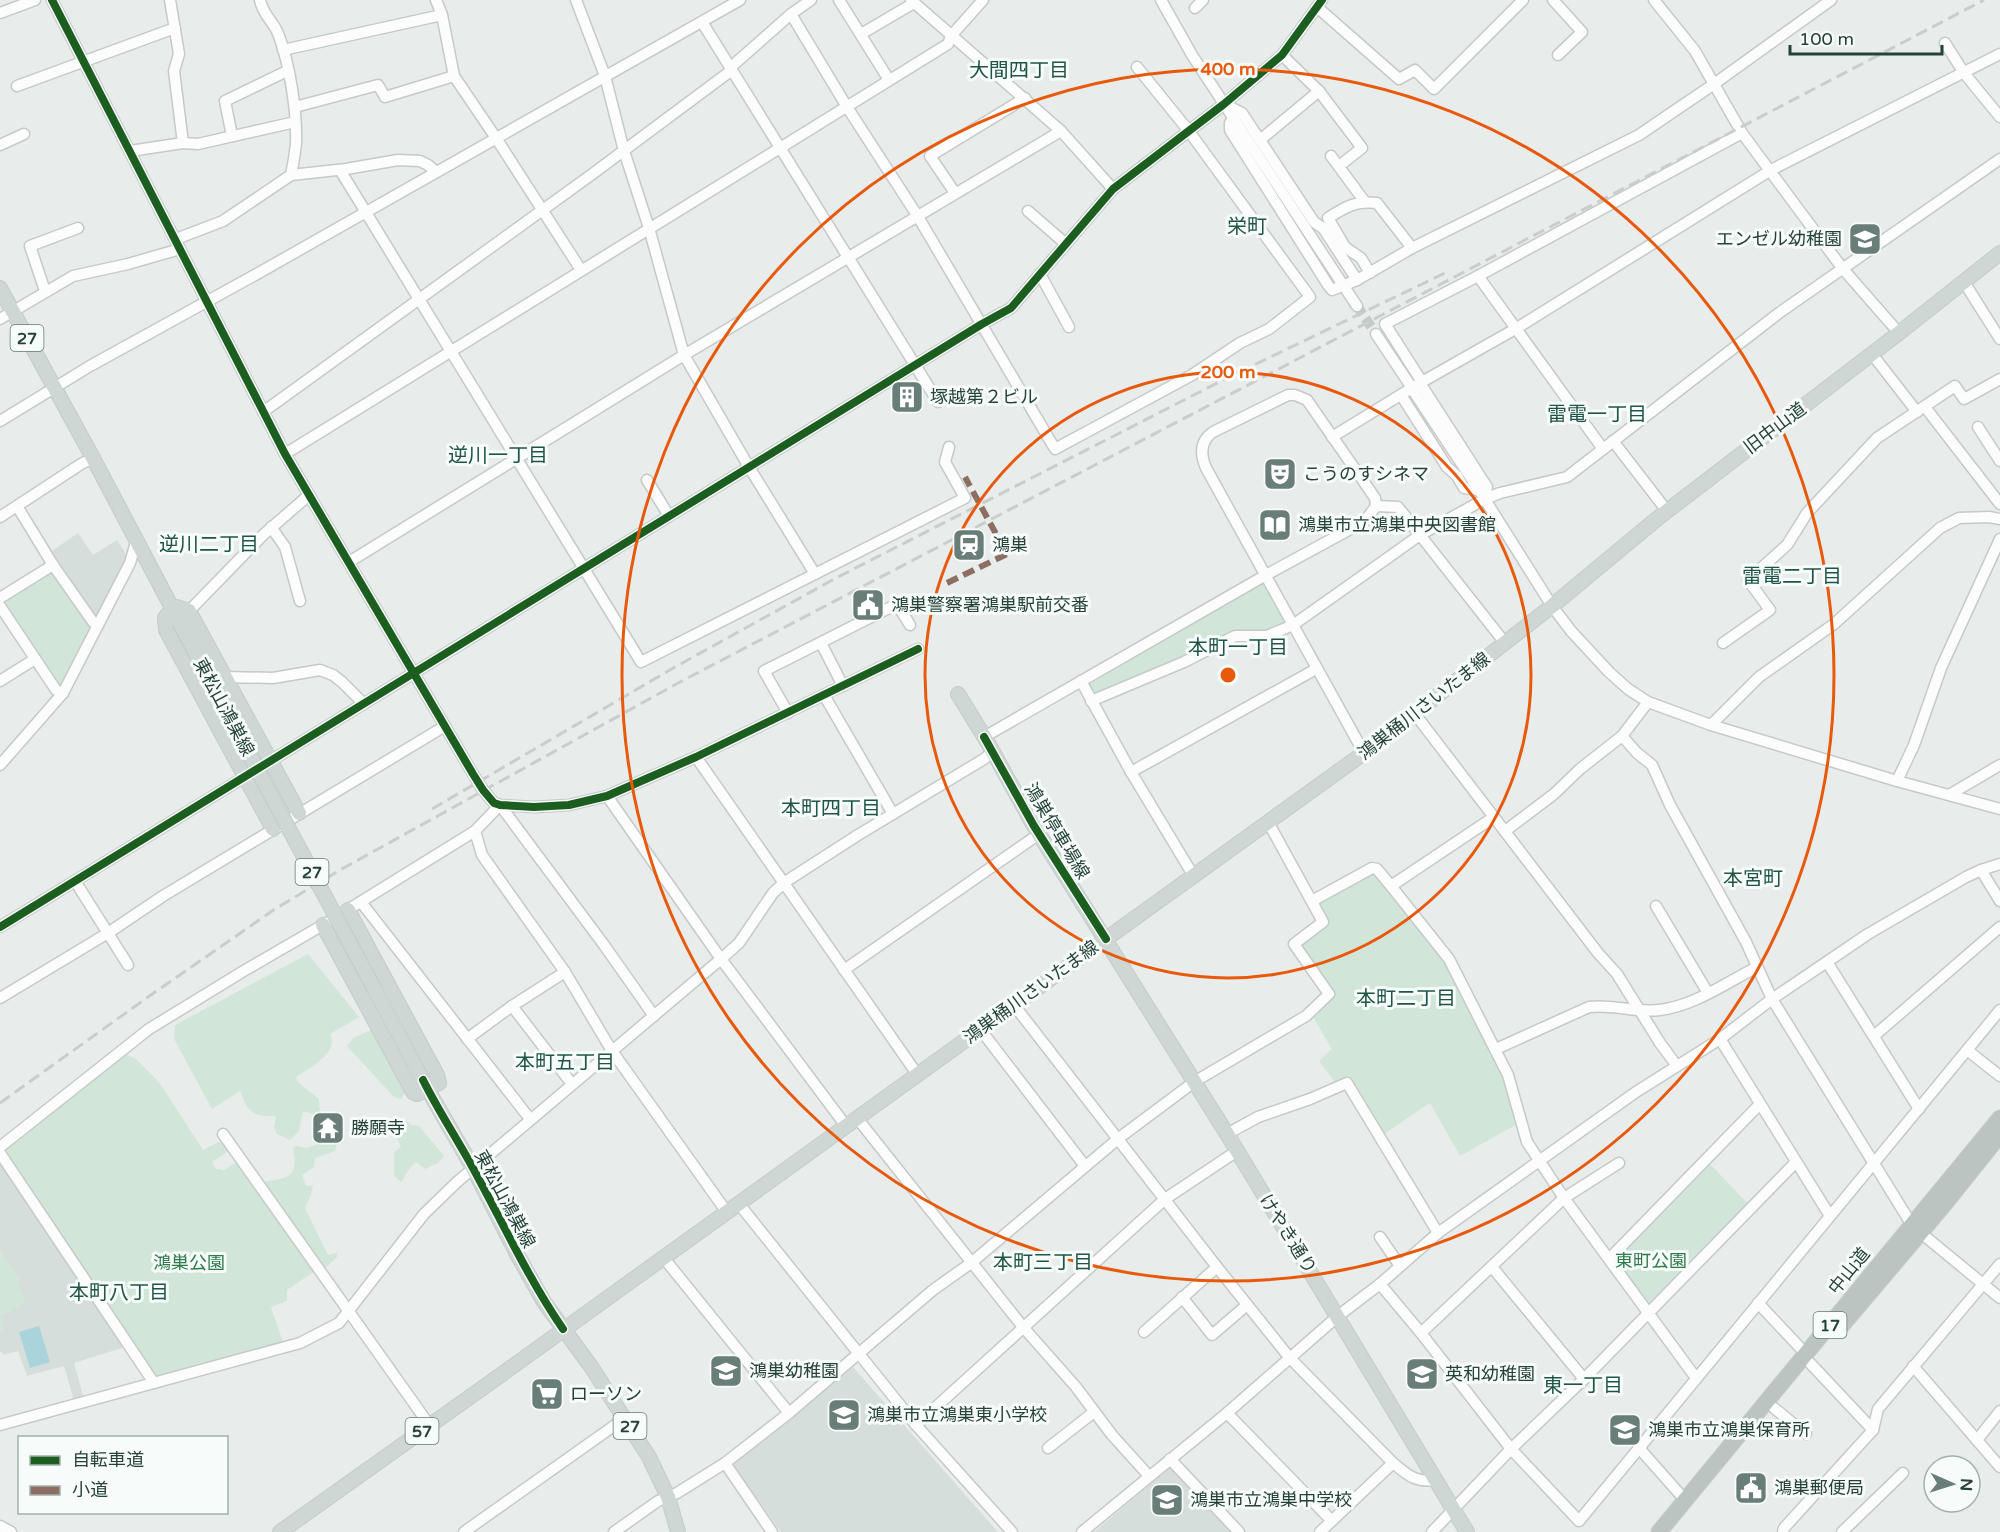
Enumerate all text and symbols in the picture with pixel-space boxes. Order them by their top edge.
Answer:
scale bar [1790,18,1942,56]
text: 100 m [1799,28,1854,50]
text: 400 m [1200,58,1256,80]
district label: 大間四丁目 [969,59,1069,83]
district label: 栄町 [1227,215,1267,239]
school or university icon: エンゼル幼稚園 [1847,221,1883,257]
place label: エンゼル幼稚園 [1716,228,1842,250]
road number: 27 [10,325,44,351]
text: 200 m [1200,361,1256,383]
building icon: 塚越第２ビル [889,379,925,415]
place label: 塚越第２ビル [930,386,1038,408]
street label: 旧中山道 [1740,398,1810,458]
district label: 雷電一丁目 [1547,403,1647,427]
district label: 逆川一丁目 [448,444,548,468]
theatre icon: こうのすシネマ [1262,456,1298,492]
place label: こうのすシネマ [1303,463,1429,485]
library icon: 鴻巣市立鴻巣中央図書館 [1257,507,1293,543]
place label: 鴻巣市立鴻巣中央図書館 [1298,514,1496,536]
station icon: 鴻巣 [951,527,987,563]
district label: 逆川二丁目 [159,533,259,557]
place label: 鴻巣 [992,534,1028,556]
district label: 雷電二丁目 [1742,565,1842,589]
public building icon: 鴻巣警察署鴻巣駅前交番 [850,587,886,623]
place label: 鴻巣警察署鴻巣駅前交番 [891,594,1089,616]
district label: 本町一丁目 [1188,636,1288,660]
street label: 鴻巣桶川さいたま線 [1354,648,1494,764]
street label: 東松山鴻巣線 [189,654,259,760]
centre of rings [1218,665,1238,685]
street label: 鴻巣停車場線 [1020,779,1094,883]
district label: 本町四丁目 [781,797,881,821]
road number: 27 [296,859,328,885]
district label: 本宮町 [1723,867,1783,891]
street label: 鴻巣桶川さいたま線 [959,936,1103,1048]
district label: 本町二丁目 [1356,987,1456,1011]
district label: 本町五丁目 [515,1051,615,1075]
temple icon: 勝願寺 [310,1110,346,1146]
place label: 勝願寺 [351,1117,405,1139]
street label: 東松山鴻巣線 [470,1146,540,1252]
street label: けやき通り [1255,1190,1321,1278]
street label: 中山道 [1823,1243,1875,1299]
park label: 東町公園 [1615,1250,1687,1272]
district label: 本町三丁目 [993,1251,1093,1275]
park label: 鴻巣公園 [153,1252,225,1274]
district label: 本町八丁目 [69,1281,169,1305]
road number: 17 [1814,1312,1846,1338]
school or university icon: 鴻巣幼稚園 [708,1353,744,1389]
school or university icon: 英和幼稚園 [1404,1356,1440,1392]
place label: 鴻巣幼稚園 [749,1360,839,1382]
place label: 英和幼稚園 [1445,1363,1535,1385]
district label: 東一丁目 [1543,1374,1623,1398]
supermarket icon: ローソン [529,1376,565,1412]
place label: ローソン [570,1383,642,1405]
school or university icon: 鴻巣市立鴻巣東小学校 [826,1397,862,1433]
place label: 鴻巣市立鴻巣東小学校 [867,1404,1047,1426]
school or university icon: 鴻巣市立鴻巣保育所 [1607,1412,1643,1448]
road number: 27 [614,1413,646,1439]
road number: 57 [406,1418,438,1444]
place label: 鴻巣市立鴻巣保育所 [1648,1419,1810,1441]
legend [18,1436,228,1514]
text: 自転車道 [72,1449,144,1471]
north arrow [1922,1454,1982,1514]
public building icon: 鴻巣郵便局 [1733,1470,1769,1506]
place label: 鴻巣郵便局 [1774,1477,1864,1499]
text: N [1956,1478,1976,1492]
text: 小道 [72,1479,108,1501]
school or university icon: 鴻巣市立鴻巣中学校 [1149,1482,1185,1518]
place label: 鴻巣市立鴻巣中学校 [1190,1489,1352,1511]

